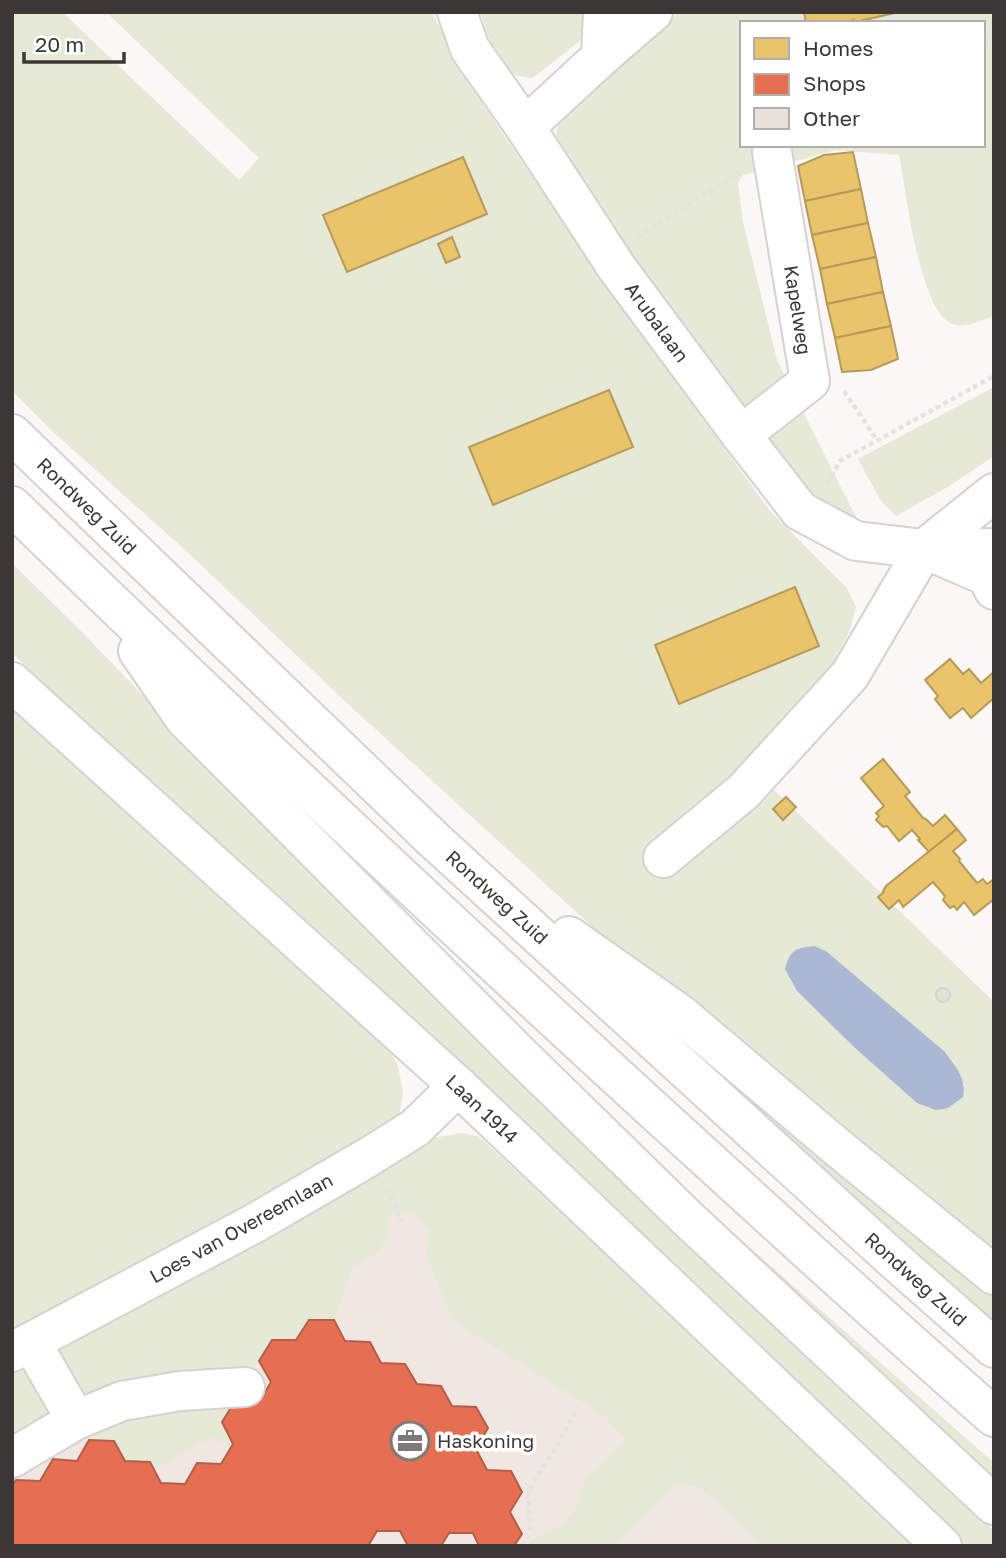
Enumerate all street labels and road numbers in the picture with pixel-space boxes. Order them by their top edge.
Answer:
street label: Kapelweg [780,264,817,356]
street label: Arubalaan [621,277,694,366]
street label: Rondweg Zuid [33,452,142,559]
street label: Rondweg Zuid [442,845,553,948]
street label: Laan 1914 [441,1069,523,1148]
street label: Loes van Overeemlaan [145,1168,336,1288]
street label: Rondweg Zuid [861,1227,972,1330]

